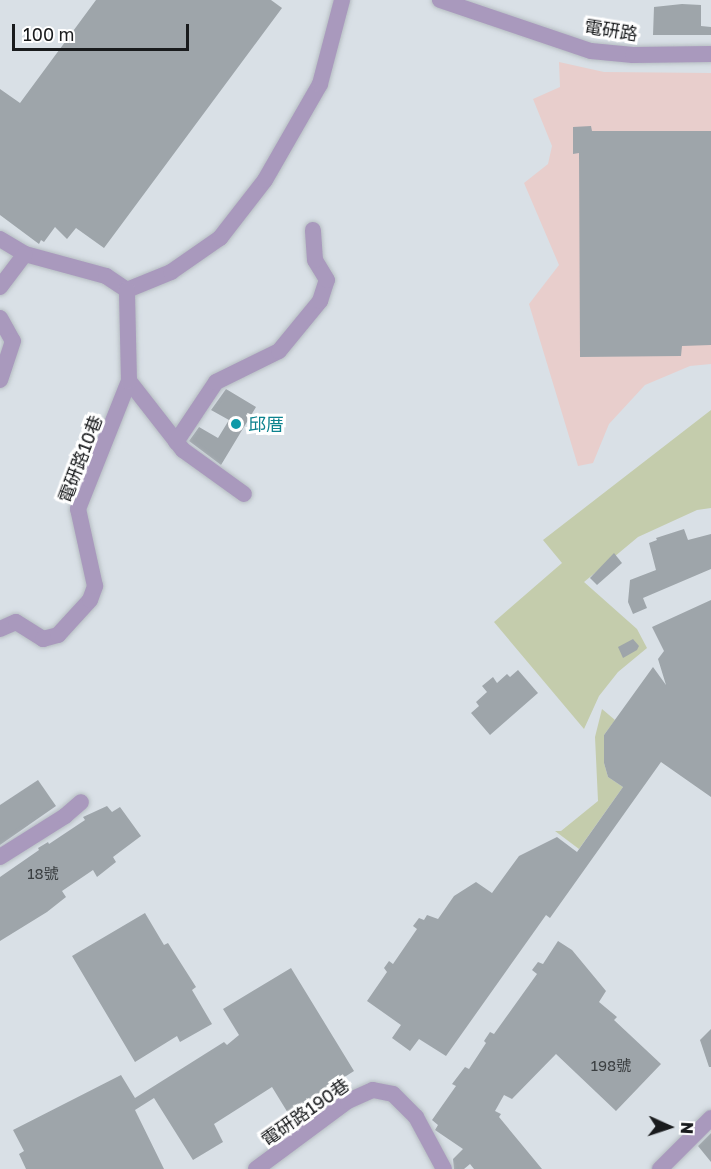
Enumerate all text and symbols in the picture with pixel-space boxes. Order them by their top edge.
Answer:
scale bar [15,12,192,50]
street label: 電研路 [583,15,639,45]
text: 100 m [23,23,74,45]
street label: 電研路10巷 [53,412,107,506]
place label: 邱厝 [248,413,284,435]
marker: 邱厝 [229,417,243,431]
house number: 18號 [27,865,59,883]
house number: 198號 [591,1057,631,1075]
street label: 電研路190巷 [257,1074,353,1150]
north arrow [639,1097,699,1157]
text: N [677,1121,697,1135]

